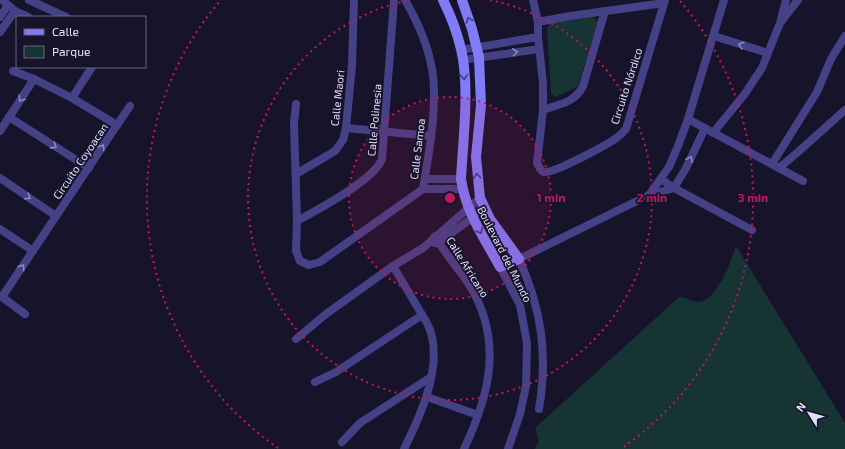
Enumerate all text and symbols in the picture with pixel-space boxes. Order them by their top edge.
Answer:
legend [16,16,146,68]
one-way arrow [466,17,474,24]
text: Calle [52,24,79,38]
one-way arrow [737,41,744,49]
text: Parque [52,44,90,58]
street label: Circuito Nórdico [608,46,644,126]
one-way arrow [512,48,518,57]
street label: Calle Maori [328,69,346,127]
one-way arrow [460,74,469,80]
street label: Calle Polinesia [364,83,384,157]
one-way arrow [18,95,26,102]
street label: Calle Samoa [407,118,427,180]
street label: Circuito Coyoacan [50,121,110,201]
one-way arrow [50,141,57,148]
one-way arrow [97,145,104,152]
one-way arrow [685,156,693,163]
one-way arrow [473,173,482,179]
text: 1 min [537,190,565,204]
text: 2 min [637,190,667,204]
text: 3 min [738,190,768,204]
centre of rings [443,191,457,205]
one-way arrow [24,192,31,200]
street label: Boulevard del Mundo [475,204,535,304]
one-way arrow [476,227,483,234]
street label: Calle Africano [444,234,492,300]
one-way arrow [18,264,25,271]
north arrow [789,393,829,433]
text: N [793,400,808,414]

